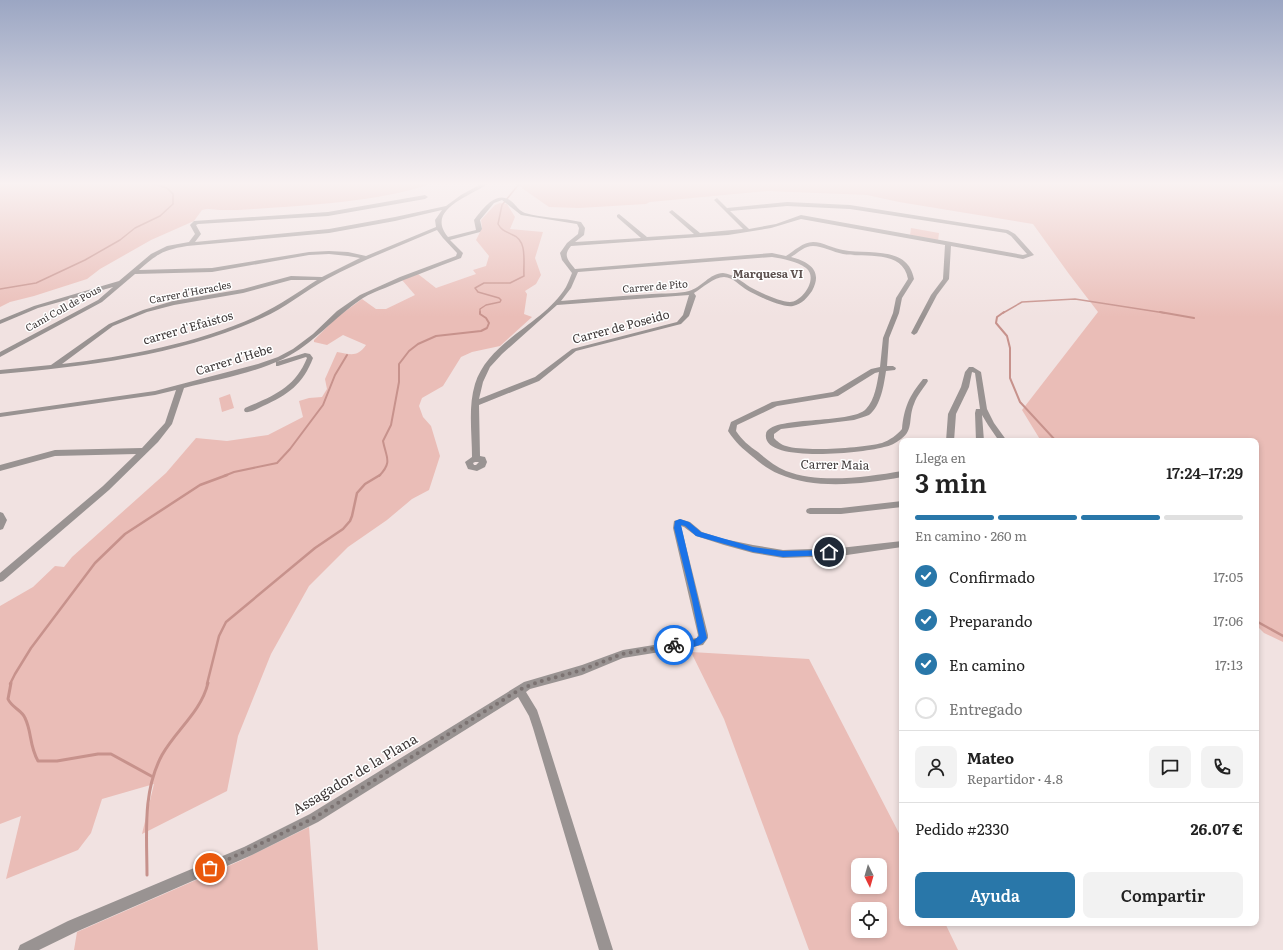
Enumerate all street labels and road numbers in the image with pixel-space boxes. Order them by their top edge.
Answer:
street label: Carrer de Pito [622,275,688,296]
street label: Carrer d'Heracles [148,276,233,307]
street label: Camí Coll de Pous [22,280,104,335]
street label: Carrer de Poseido [570,304,671,348]
street label: carrer d'Efaistos [141,305,235,348]
street label: Carrer d'Hebe [193,339,274,379]
street label: Carrer Maia [800,454,870,474]
street label: Assagador de la Plana [288,728,421,818]

